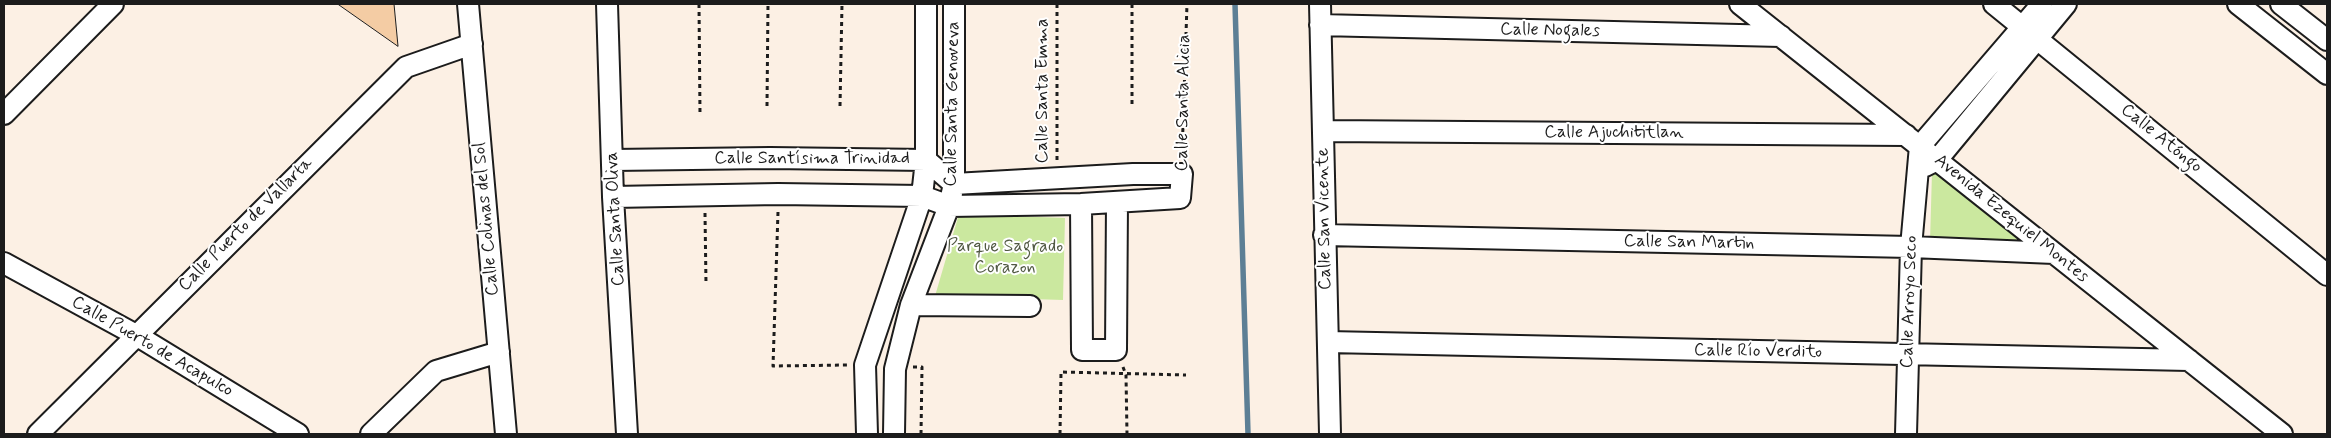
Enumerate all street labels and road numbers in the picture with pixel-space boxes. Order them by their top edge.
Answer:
street label: Calle Santa Emma [1032,19,1054,163]
street label: Calle Nogales [1500,19,1600,43]
street label: Calle Santa Genoveva [941,21,965,187]
street label: Calle Santa Alicia [1172,34,1196,172]
street label: Calle Atóngo [2116,100,2206,178]
street label: Calle Ajuchititlan [1544,122,1684,144]
street label: Calle Colinas del Sol [470,141,504,297]
street label: Calle Santísima Trinidad [714,148,910,170]
street label: Calle San Vicente [1313,148,1337,290]
street label: Avenida Ezequiel Montes [1929,150,2093,288]
street label: Calle Santa Oliva [602,151,630,287]
street label: Calle Puerto de Vallarta [174,153,318,297]
street label: Calle San Martin [1623,231,1755,255]
street label: Calle Arroyo Seco [1897,235,1923,369]
street label: Calle Puerto de Acapulco [67,292,237,402]
street label: Calle Río Verdito [1694,340,1822,364]

